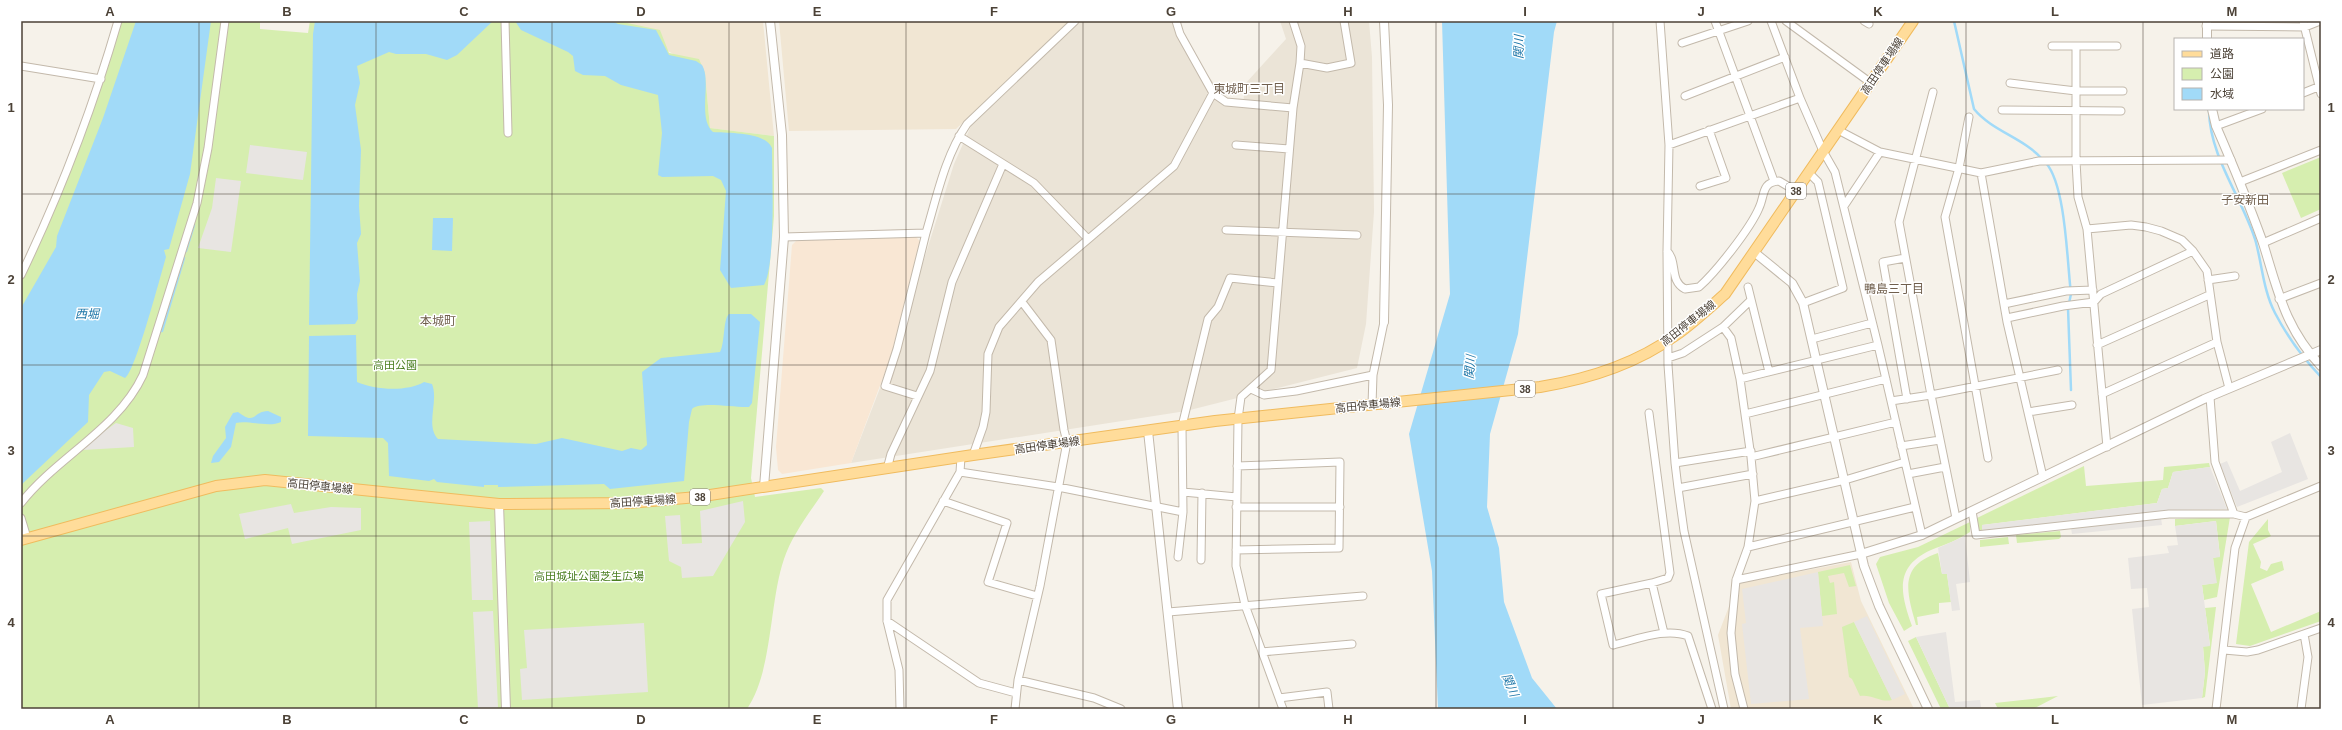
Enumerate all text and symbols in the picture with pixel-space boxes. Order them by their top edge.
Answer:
text: A [105,4,115,19]
text: B [282,4,292,19]
text: C [459,4,469,19]
text: D [636,4,646,19]
text: E [813,4,822,19]
text: F [990,4,998,19]
text: G [1166,4,1176,19]
text: H [1343,4,1353,19]
text: I [1523,4,1527,19]
text: J [1697,4,1705,19]
text: K [1873,4,1883,19]
text: L [2051,4,2059,19]
text: M [2227,4,2237,19]
water label: 関川 [1512,33,1526,59]
street label: 高田停車場線 [1859,35,1905,97]
legend [2174,38,2304,110]
text: 道路 [2210,47,2234,61]
text: 公園 [2210,67,2234,81]
district label: 東城町三丁目 [1213,82,1285,96]
text: 水域 [2210,87,2234,101]
text: 1 [7,100,15,115]
text: 1 [2327,100,2335,115]
road number: 38 [1786,183,1806,199]
district label: 子安新田 [2221,193,2269,207]
text: 2 [7,272,15,287]
text: 2 [2327,272,2335,287]
district label: 鴨島三丁目 [1864,282,1924,296]
street label: 高田停車場線 [1658,298,1718,348]
water label: 西堀 [75,307,101,321]
district label: 本城町 [420,314,456,328]
water label: 関川 [1462,352,1478,380]
park label: 高田公園 [373,359,417,371]
road number: 38 [1515,381,1535,397]
street label: 高田停車場線 [1335,396,1401,414]
street label: 高田停車場線 [1013,434,1081,456]
text: 3 [7,443,15,458]
text: 3 [2327,443,2335,458]
street label: 高田停車場線 [287,477,353,495]
road number: 38 [690,489,710,505]
street label: 高田停車場線 [610,493,676,509]
park label: 高田城址公園芝生広場 [534,570,644,582]
text: 4 [7,615,15,630]
text: 4 [2327,615,2335,630]
water label: 関川 [1499,671,1522,701]
text: A [105,712,115,727]
text: B [282,712,292,727]
text: C [459,712,469,727]
text: D [636,712,646,727]
text: E [813,712,822,727]
text: F [990,712,998,727]
text: G [1166,712,1176,727]
text: H [1343,712,1353,727]
text: I [1523,712,1527,727]
text: J [1697,712,1705,727]
text: K [1873,712,1883,727]
text: L [2051,712,2059,727]
text: M [2227,712,2237,727]

